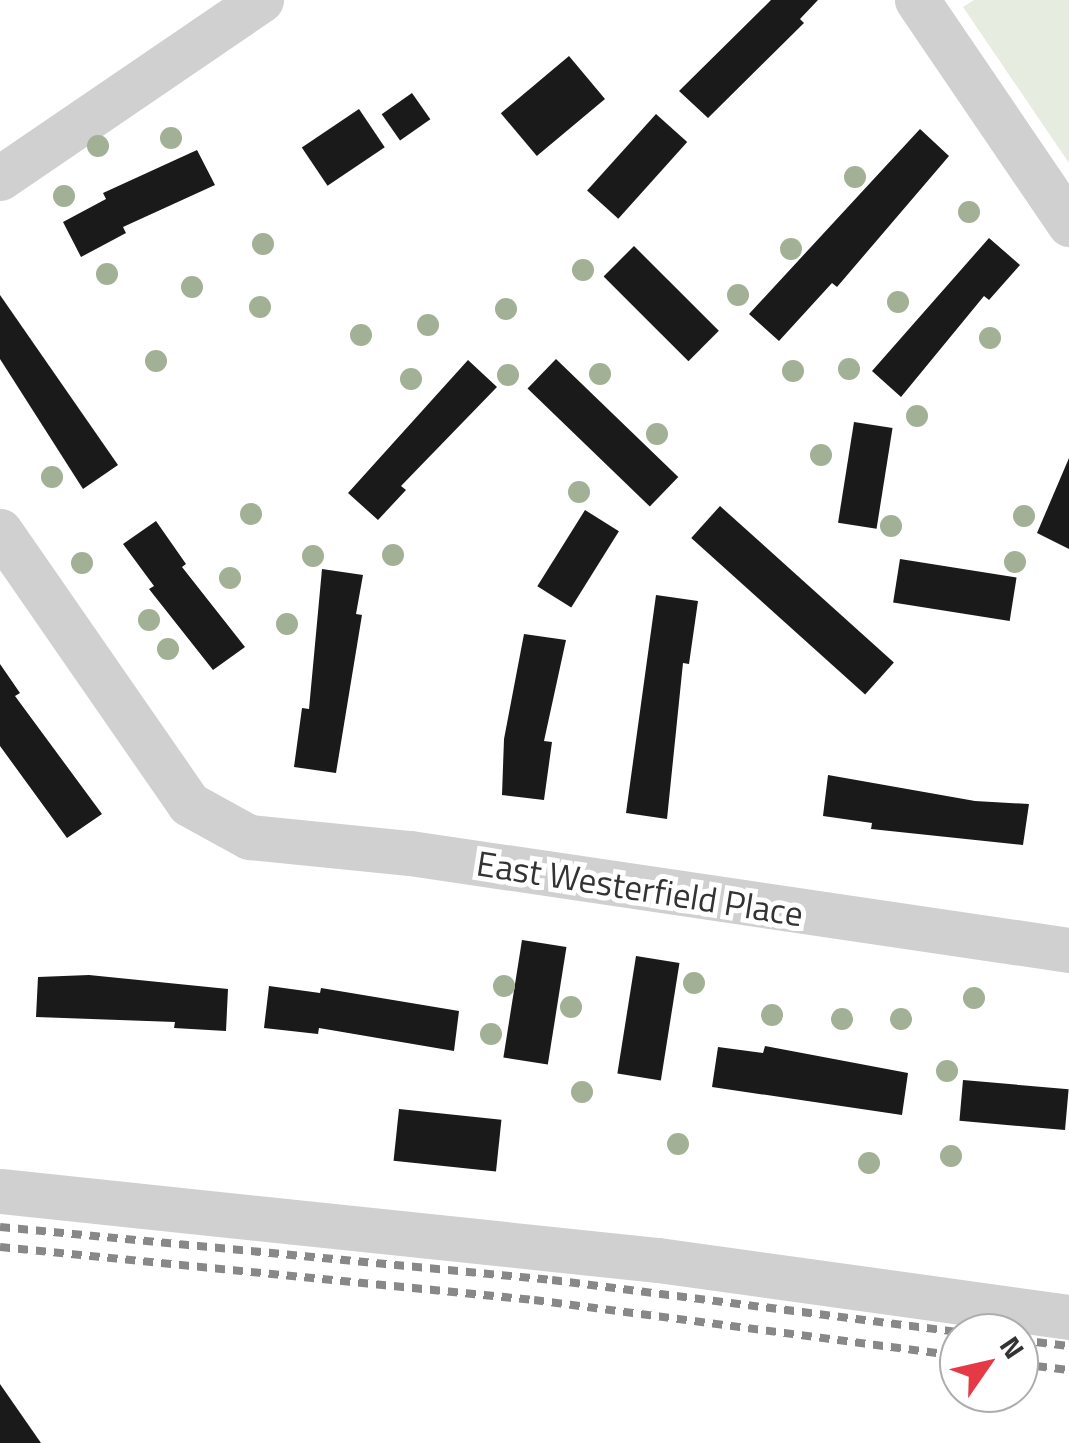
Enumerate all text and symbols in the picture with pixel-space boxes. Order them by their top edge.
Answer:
street label: East Westerfield Place [474,841,806,935]
north arrow [939,1313,1039,1413]
text: N [989,1327,1036,1367]

